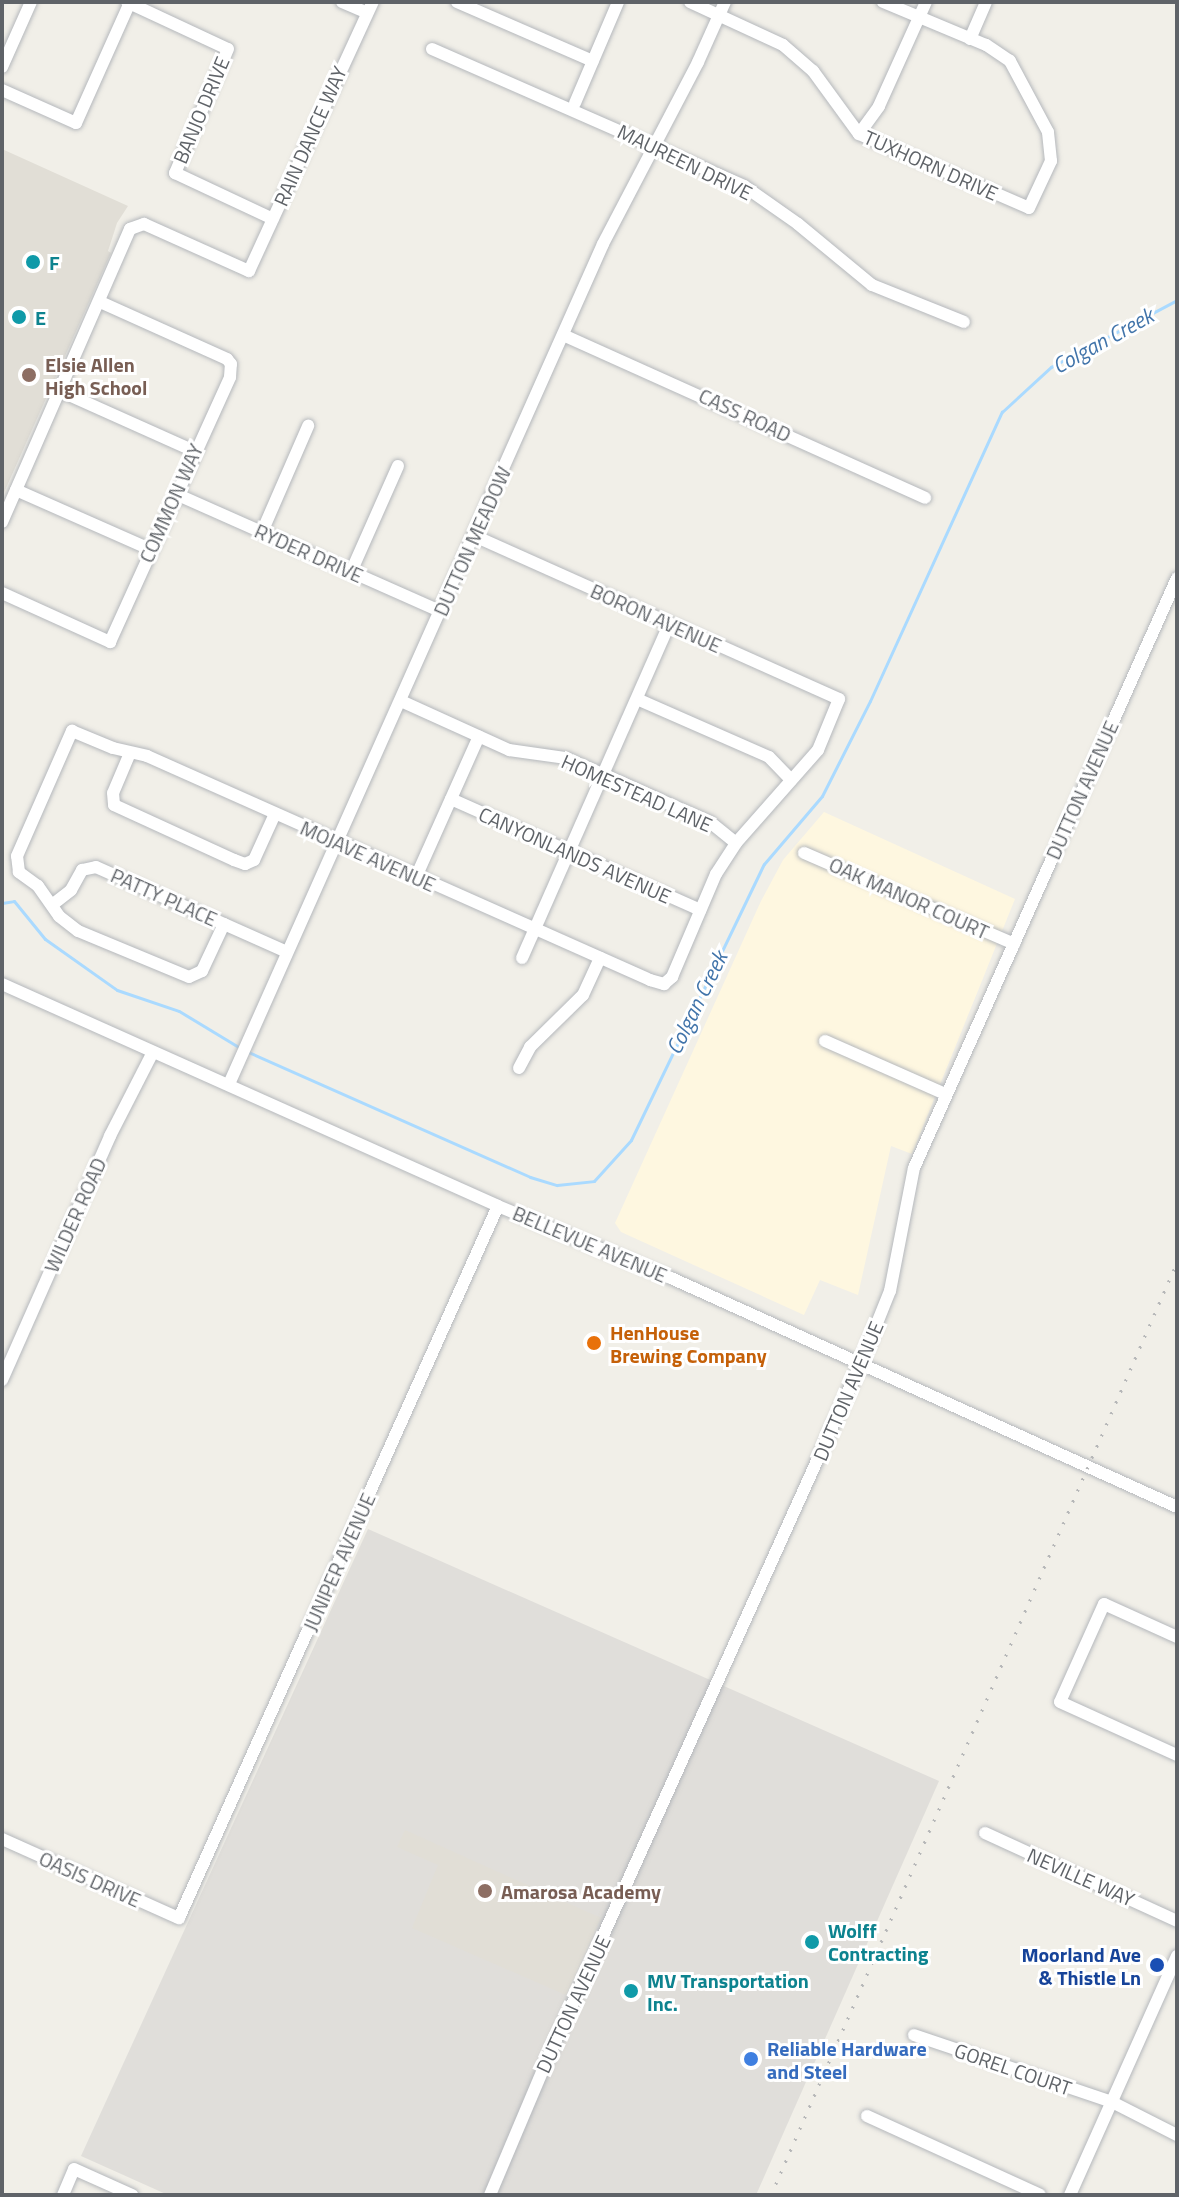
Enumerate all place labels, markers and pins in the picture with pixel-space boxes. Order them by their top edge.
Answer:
place label: F [49,250,60,274]
marker: F [24,253,42,271]
place label: E [35,305,46,329]
marker: E [10,308,28,326]
place label: Elsie Allen High School [45,352,147,399]
marker: Elsie Allen High School [20,366,38,384]
place label: HenHouse Brewing Company [610,1320,767,1367]
marker: HenHouse Brewing Company [585,1334,603,1352]
place label: Amarosa Academy [501,1879,661,1903]
marker: Amarosa Academy [476,1882,494,1900]
place label: Wolff Contracting [828,1918,928,1965]
marker: Wolff Contracting [803,1933,821,1951]
place label: Moorland Ave & Thistle Ln [1021,1942,1141,1989]
marker: Moorland Ave & Thistle Ln [1148,1956,1166,1974]
place label: MV Transportation Inc. [647,1968,809,2015]
marker: MV Transportation Inc. [622,1982,640,2000]
place label: Reliable Hardware and Steel [767,2036,927,2083]
marker: Reliable Hardware and Steel [742,2050,760,2068]

